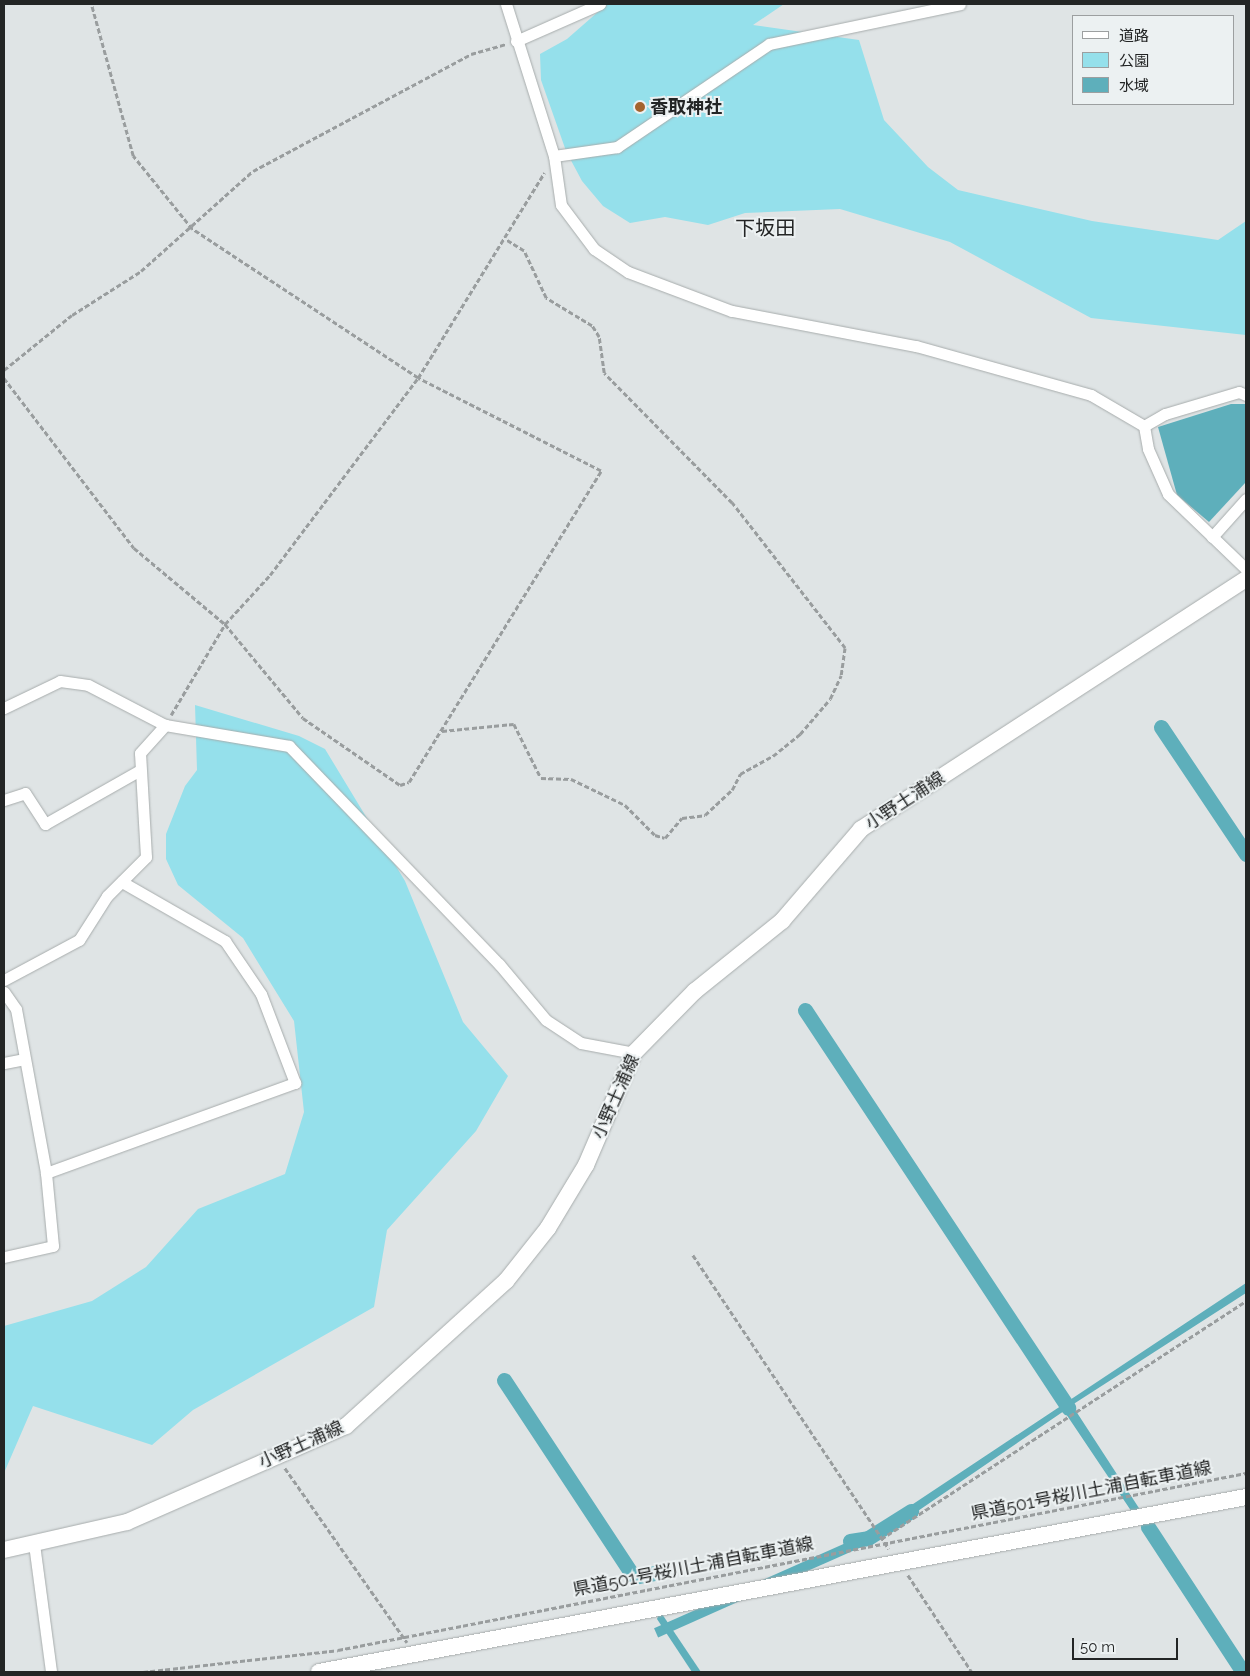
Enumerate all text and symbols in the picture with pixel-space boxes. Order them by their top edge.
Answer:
legend [1072,15,1235,105]
text: 道路 [1119,27,1149,45]
text: 公園 [1119,52,1149,70]
text: 水域 [1119,77,1149,95]
place label: 香取神社 [650,96,722,118]
marker: 香取神社 [634,101,646,113]
district label: 下坂田 [735,216,795,240]
street label: 小野土浦線 [861,767,949,835]
street label: 小野土浦線 [588,1051,644,1143]
street label: 小野土浦線 [255,1417,347,1473]
street label: 県道501号桜川土浦自転車道線 [969,1457,1213,1525]
street label: 県道501号桜川土浦自転車道線 [571,1533,815,1601]
scale bar [1075,1628,1181,1660]
text: 50 m [1080,1638,1115,1656]

